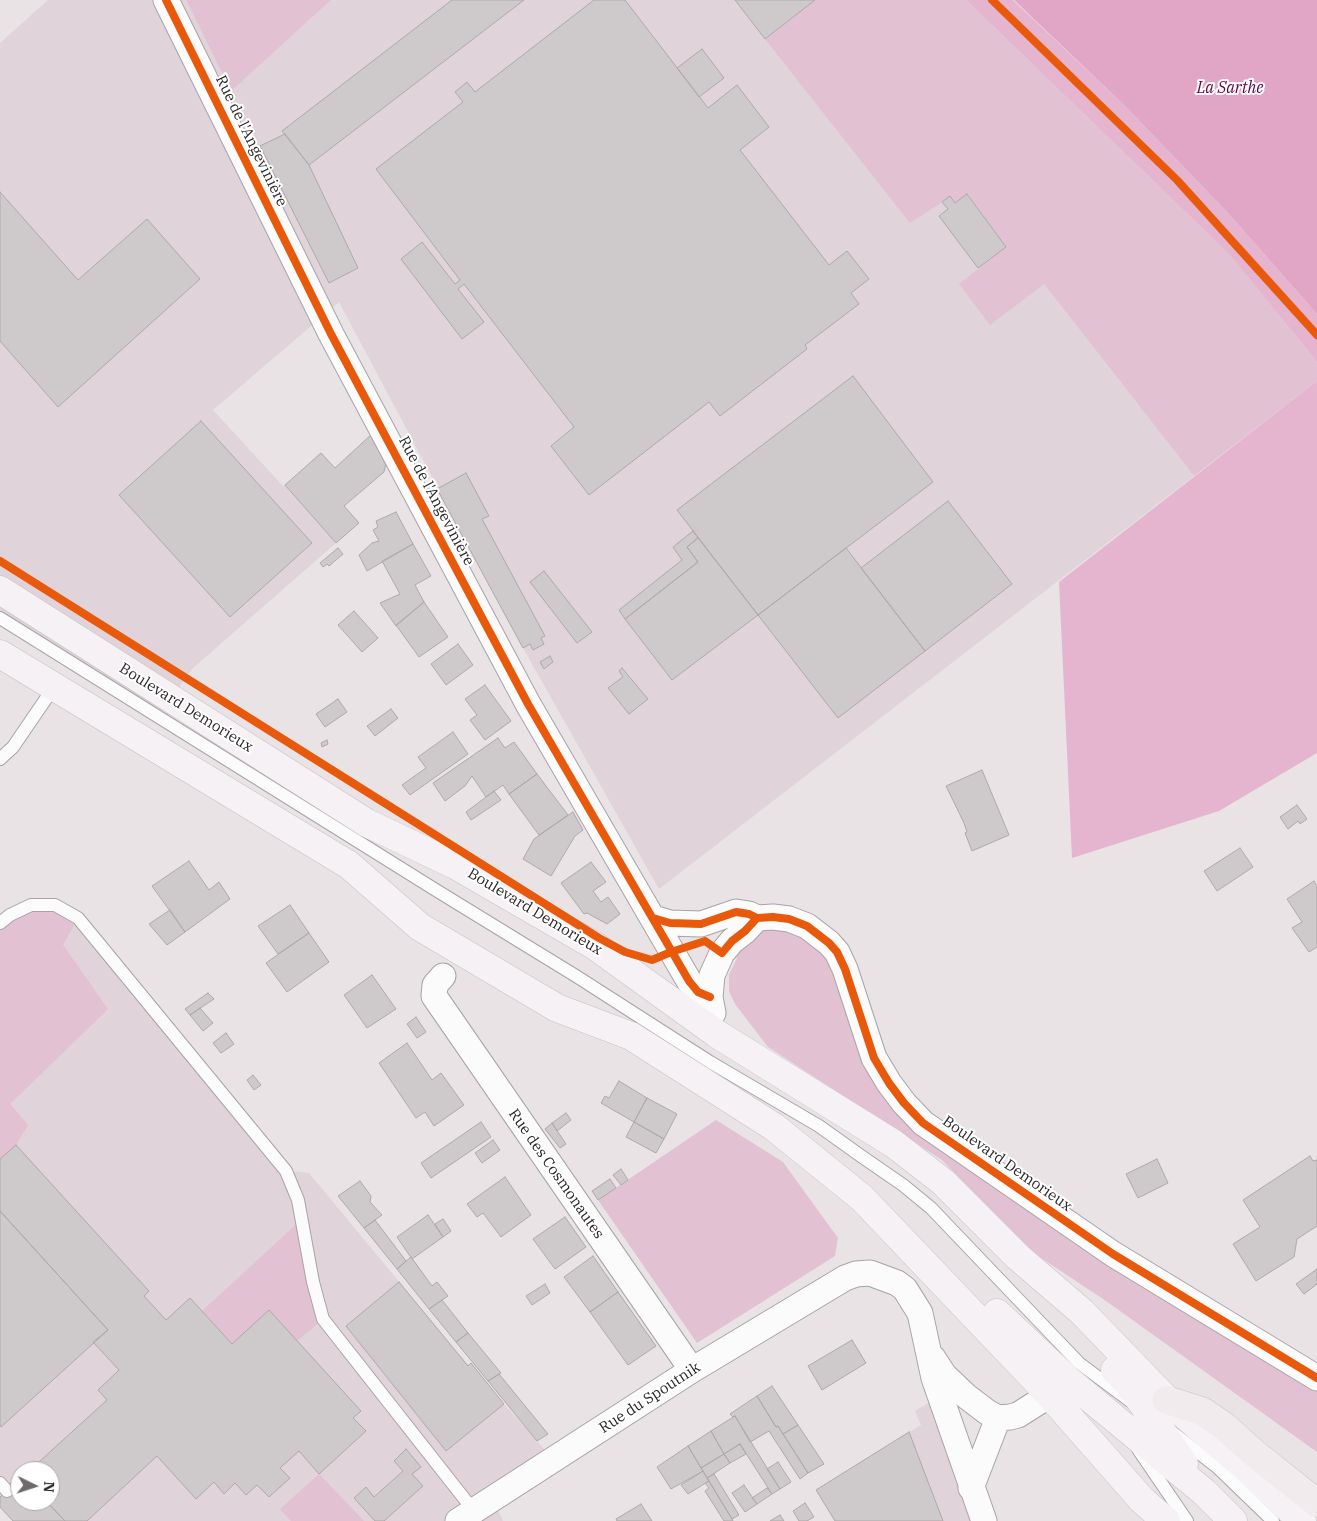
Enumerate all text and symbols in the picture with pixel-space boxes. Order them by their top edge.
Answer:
street label: Rue de l'Angevinière [211,72,291,210]
water label: La Sarthe [1197,78,1263,98]
street label: Rue de l'Angevinière [394,433,478,569]
street label: Boulevard Demorieux [116,660,256,756]
street label: Boulevard Demorieux [464,865,606,959]
street label: Rue des Cosmonautes [504,1106,608,1242]
street label: Boulevard Demorieux [939,1112,1075,1216]
street label: Rue du Spoutnik [596,1359,704,1437]
north arrow [10,1461,60,1511]
text: N [40,1481,58,1493]

